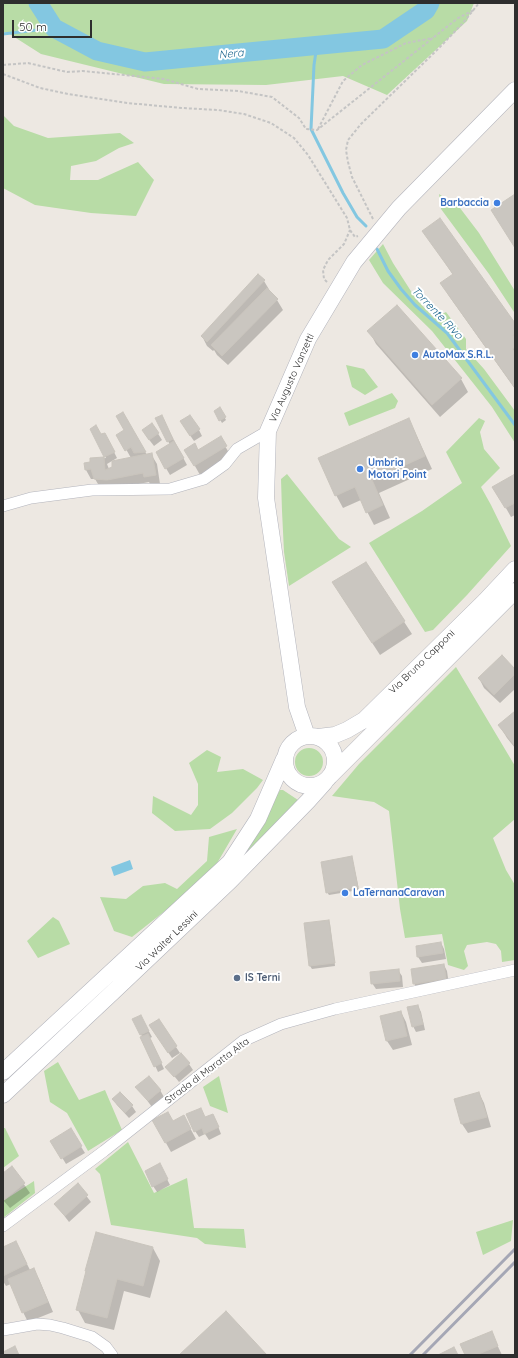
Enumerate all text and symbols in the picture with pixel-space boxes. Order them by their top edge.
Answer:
scale bar [14,12,94,38]
text: 50 m [19,19,47,34]
water label: Nera [218,46,244,62]
place label: Barbaccia [440,197,489,209]
marker: Barbaccia [492,198,502,208]
water label: Torrente Rivo [409,284,465,342]
street label: Via Augusto Vanzetti [267,332,317,424]
place label: AutoMax S.R.L. [423,349,494,361]
marker: AutoMax S.R.L. [410,350,420,360]
place label: Umbria Motori Point [368,457,427,480]
marker: Umbria Motori Point [355,464,365,474]
street label: Via Bruno Capponi [387,628,457,696]
place label: LaTernanaCaravan [353,887,445,899]
marker: LaTernanaCaravan [340,888,350,898]
street label: Via Walter Lessini [134,908,200,974]
place label: IS Terni [245,972,280,984]
marker: IS Terni [232,973,242,983]
street label: Strada di Maratta Alta [162,1035,252,1107]

